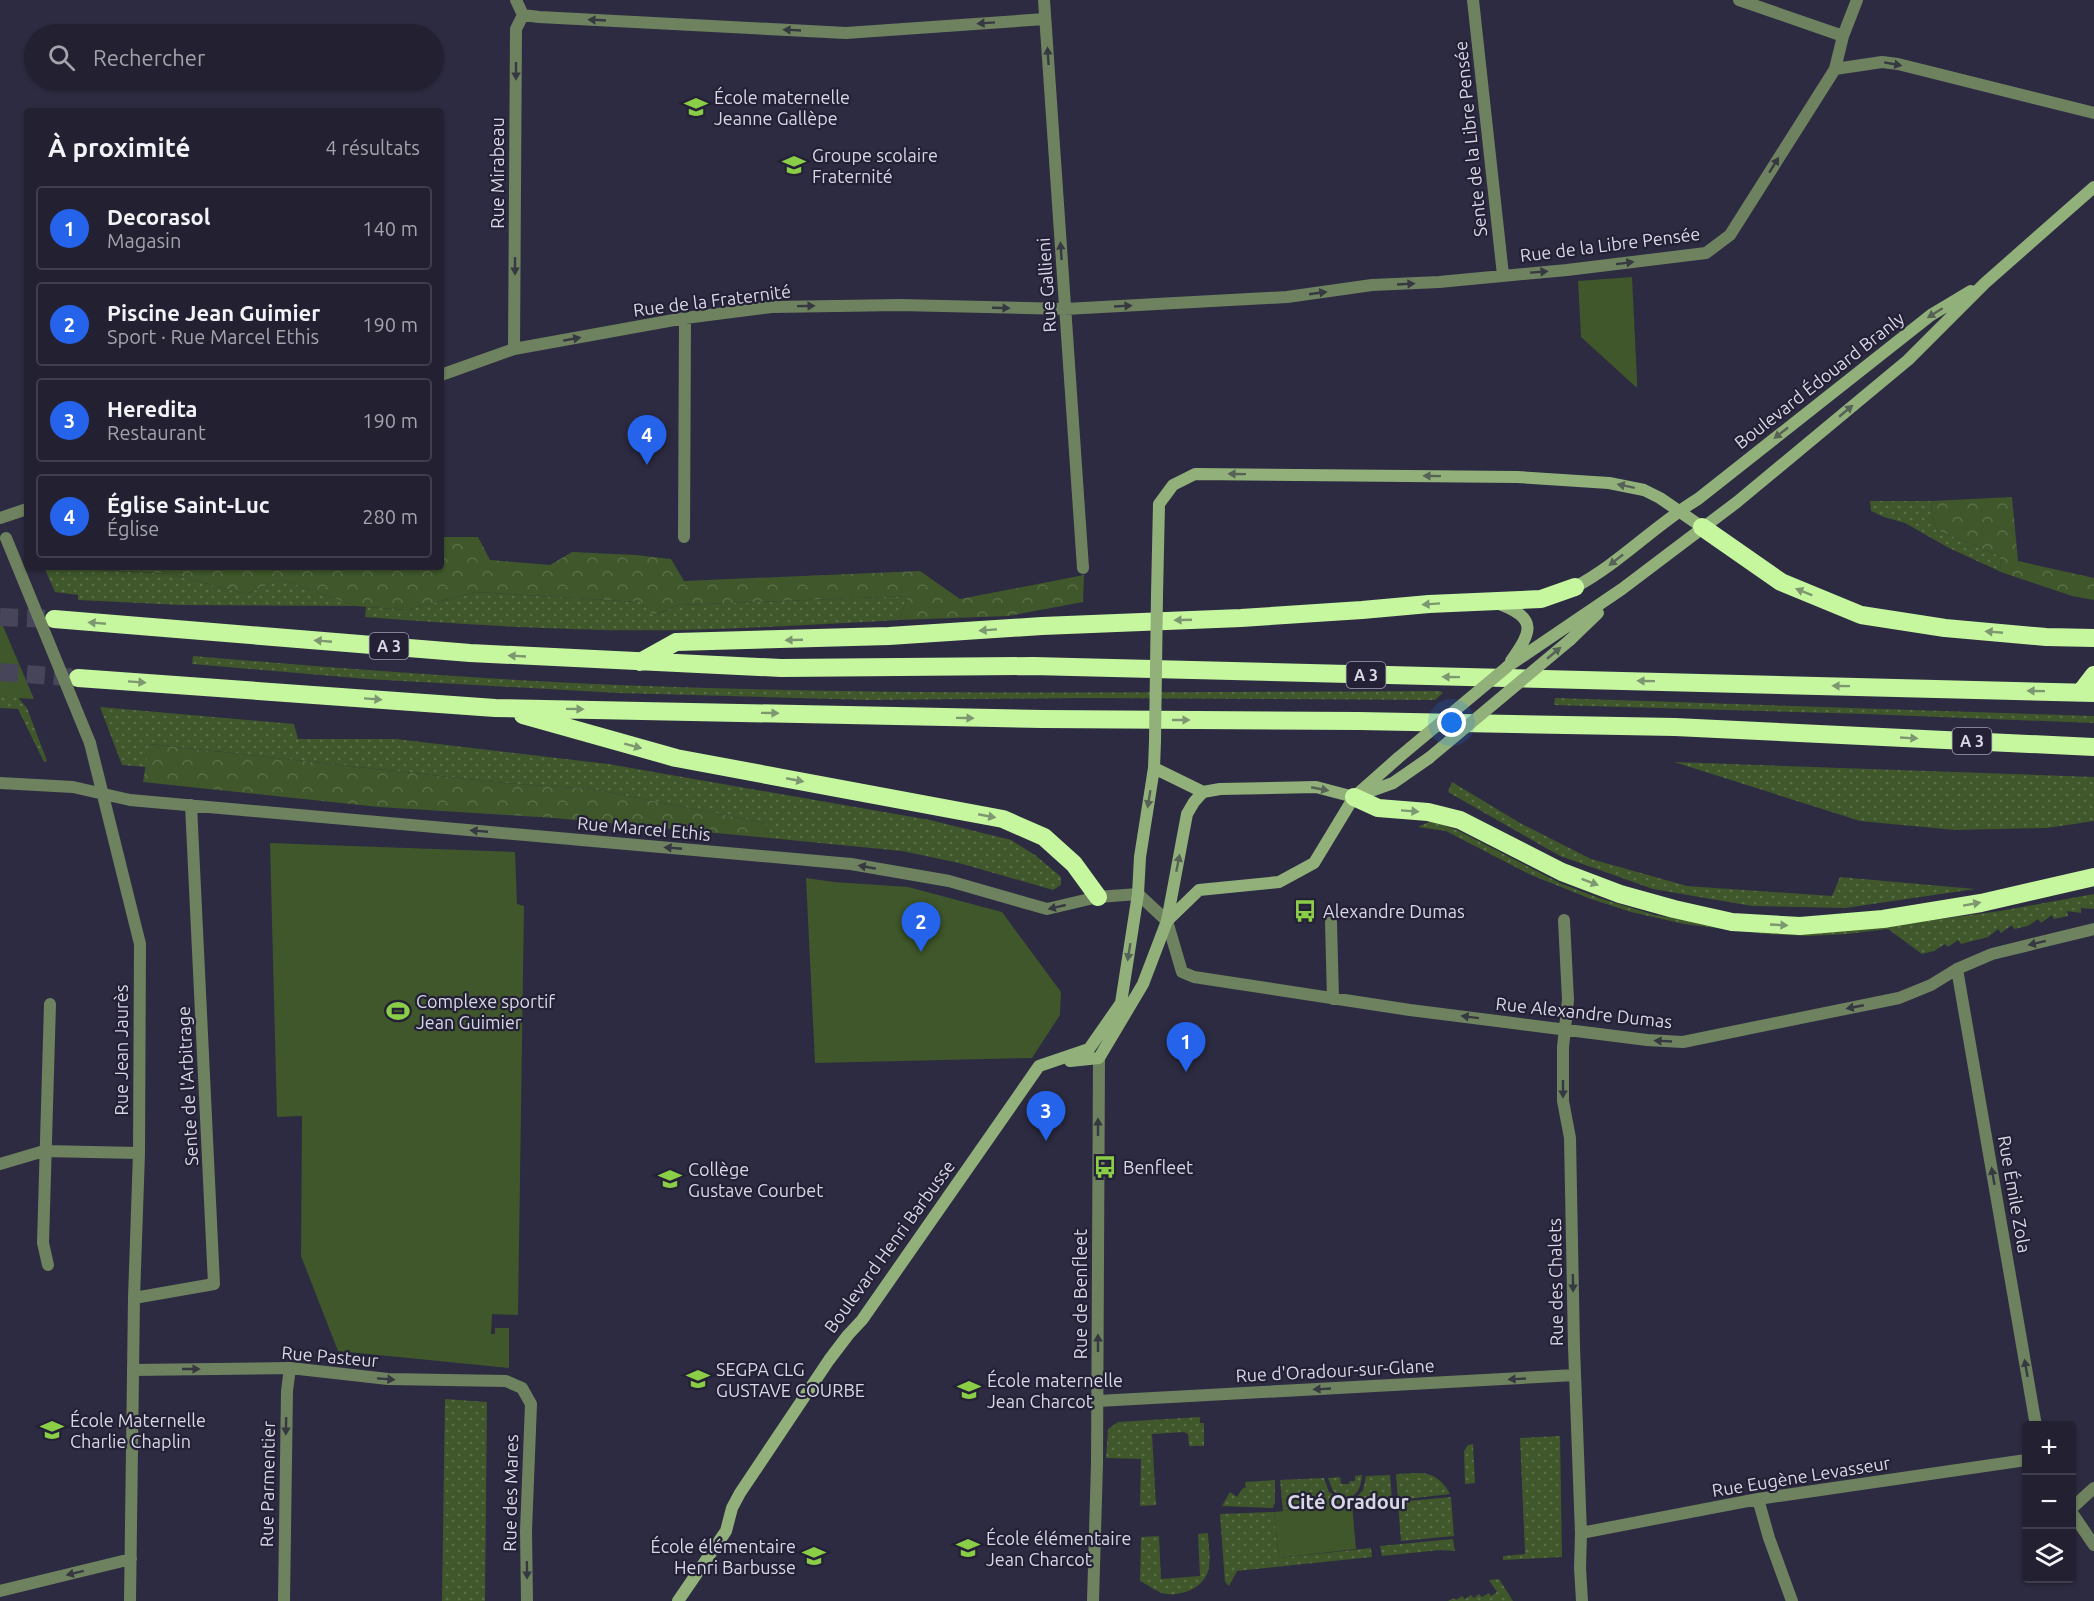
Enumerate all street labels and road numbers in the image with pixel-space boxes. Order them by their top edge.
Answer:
street label: Sente de la Libre Pensée [1450,40,1490,238]
street label: Rue Mirabeau [487,117,507,229]
street label: Rue de la Libre Pensée [1519,223,1701,265]
street label: Rue Gallieni [1033,237,1059,333]
street label: Rue de la Fraternité [632,280,792,320]
street label: Boulevard Édouard Branly [1730,307,1908,452]
road number: A 3 [370,633,408,659]
road number: A 3 [1346,662,1386,688]
road number: A 3 [1952,728,1992,754]
street label: Rue Marcel Ethis [576,812,712,844]
street label: Rue Jean Jaurès [111,984,131,1115]
street label: Rue Alexandre Dumas [1495,993,1673,1031]
street label: Sente de l'Arbitrage [173,1006,201,1166]
street label: Rue Émile Zola [1995,1134,2036,1254]
street label: Boulevard Henri Barbusse [820,1156,958,1336]
street label: Rue des Chalets [1544,1218,1566,1346]
street label: Rue de Benfleet [1070,1229,1090,1359]
street label: Rue Pasteur [281,1342,380,1370]
street label: Rue d'Oradour-sur-Glane [1235,1355,1435,1385]
street label: Rue Parmentier [256,1421,278,1547]
street label: Rue des Mares [499,1434,521,1552]
street label: Rue Eugène Levasseur [1710,1452,1892,1500]

